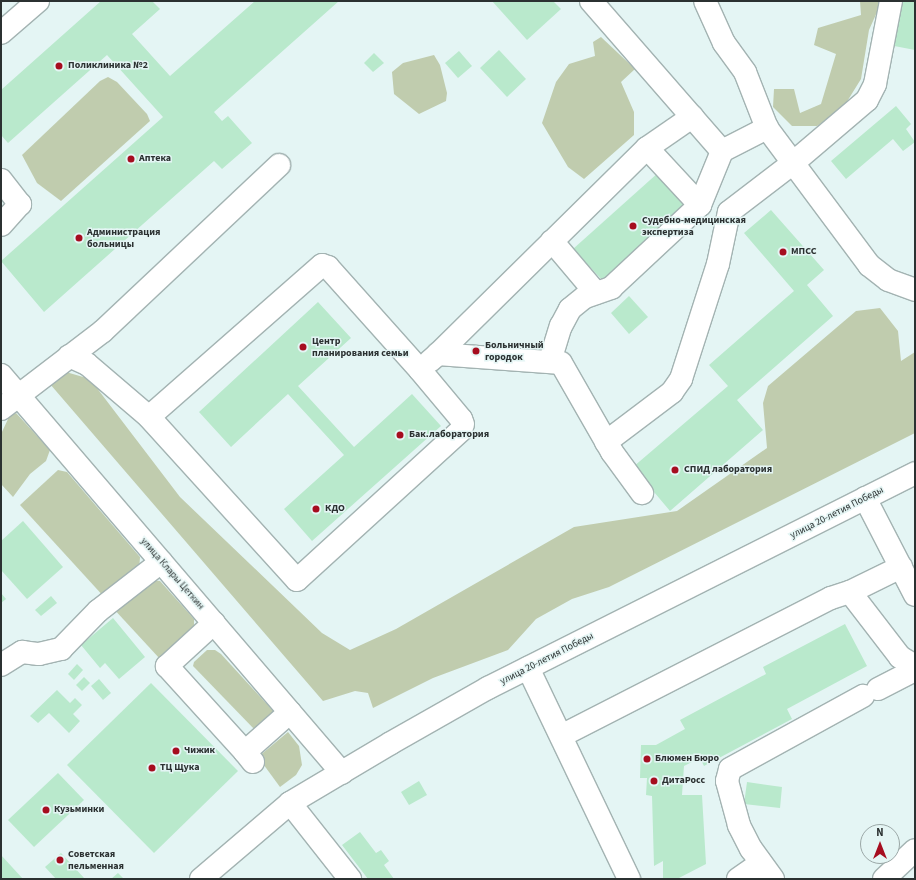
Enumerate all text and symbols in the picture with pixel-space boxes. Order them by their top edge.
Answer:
marker: Поликлиника №2 [53,60,65,72]
place label: Поликлиника №2 [68,60,148,72]
place label: Аптека [139,153,171,165]
marker: Аптека [126,154,136,164]
place label: Судебно-медицинская экспертиза [642,214,746,238]
marker: Судебно-медицинская экспертиза [627,220,639,232]
place label: Администрация больницы [87,226,160,250]
marker: Администрация больницы [74,233,84,243]
place label: МПСС [791,246,817,258]
marker: МПСС [778,247,788,257]
place label: Центр планирования семьи [312,335,408,358]
place label: Больничный городок [485,339,544,362]
marker: Центр планирования семьи [297,341,309,353]
marker: Больничный городок [470,345,482,357]
marker: Бак.лаборатория [394,429,406,441]
place label: Бак.лаборатория [409,429,489,441]
marker: СПИД лаборатория [669,464,681,476]
place label: СПИД лаборатория [684,464,772,476]
street label: улица 20-летия Победы [788,484,886,542]
marker: КДО [310,503,322,515]
place label: КДО [325,503,345,515]
street label: улица Клары Цеткин [138,536,206,612]
street label: улица 20-летия Победы [498,630,596,688]
place label: Чижик [184,745,215,757]
marker: Чижик [171,746,181,756]
place label: Блюмен Бюро [655,753,719,765]
marker: Блюмен Бюро [642,754,652,764]
place label: ТЦ Щука [160,762,199,774]
marker: ТЦ Щука [147,763,157,773]
place label: ДитаРосс [662,775,705,787]
marker: ДитаРосс [649,776,659,786]
place label: Кузьминки [54,804,104,816]
marker: Кузьминки [41,805,51,815]
north arrow [860,824,900,864]
text: N [876,825,884,840]
place label: Советская пельменная [68,848,124,872]
marker: Советская пельменная [55,855,65,865]

